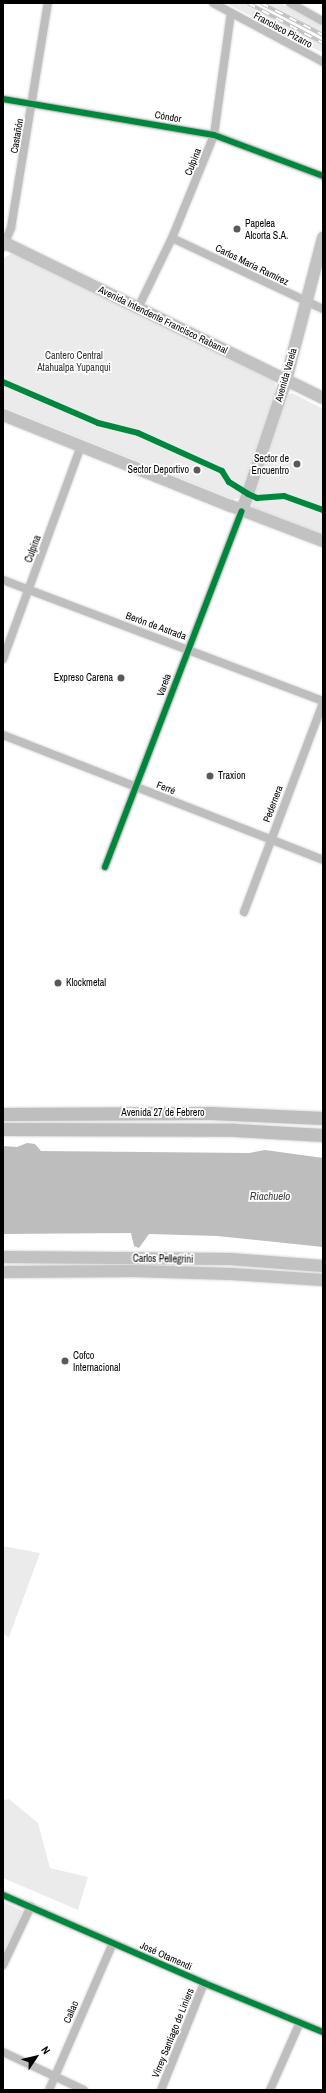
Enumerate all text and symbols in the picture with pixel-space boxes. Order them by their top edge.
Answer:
street label: Francisco Pizarro [252,10,314,50]
street label: Cóndor [154,109,182,125]
street label: Castañón [8,118,26,154]
street label: Culpina [182,147,204,177]
place label: Papelea Alcorta S.A. [245,217,288,240]
marker: Papelea Alcorta S.A. [232,224,242,234]
street label: Carlos María Ramírez [213,242,291,288]
street label: Avenida Intendente Francisco Rabanal [97,283,229,357]
street label: Avenida Varela [273,347,299,403]
park label: Cantero Central Atahualpa Yupanqui [37,349,111,372]
place label: Sector de Encuentro [252,452,289,476]
marker: Sector de Encuentro [292,459,302,469]
place label: Sector Deportivo [127,464,189,476]
marker: Sector Deportivo [192,465,202,475]
street label: Culpina [23,534,43,564]
street label: Berón de Astrada [124,609,188,643]
place label: Expreso Carena [54,672,113,684]
street label: Varela [154,672,174,698]
marker: Expreso Carena [116,673,126,683]
place label: Traxion [218,770,245,782]
marker: Traxion [205,771,215,781]
street label: Ferré [155,779,177,797]
street label: Pedernera [261,784,285,824]
place label: Klockmetal [66,977,106,989]
marker: Klockmetal [53,978,63,988]
street label: Avenida 27 de Febrero [121,1107,205,1119]
water label: Riachuelo [250,1189,290,1203]
street label: Carlos Pellegrini [133,1252,193,1266]
place label: Cofco Internacional [73,1349,120,1372]
marker: Cofco Internacional [60,1356,70,1366]
street label: José Otamendi [138,1939,194,1973]
street label: Virrey Santiago de Liniers [150,1986,196,2080]
street label: Callao [61,1999,81,2025]
north arrow [16,2037,56,2077]
text: N [38,2043,53,2057]

